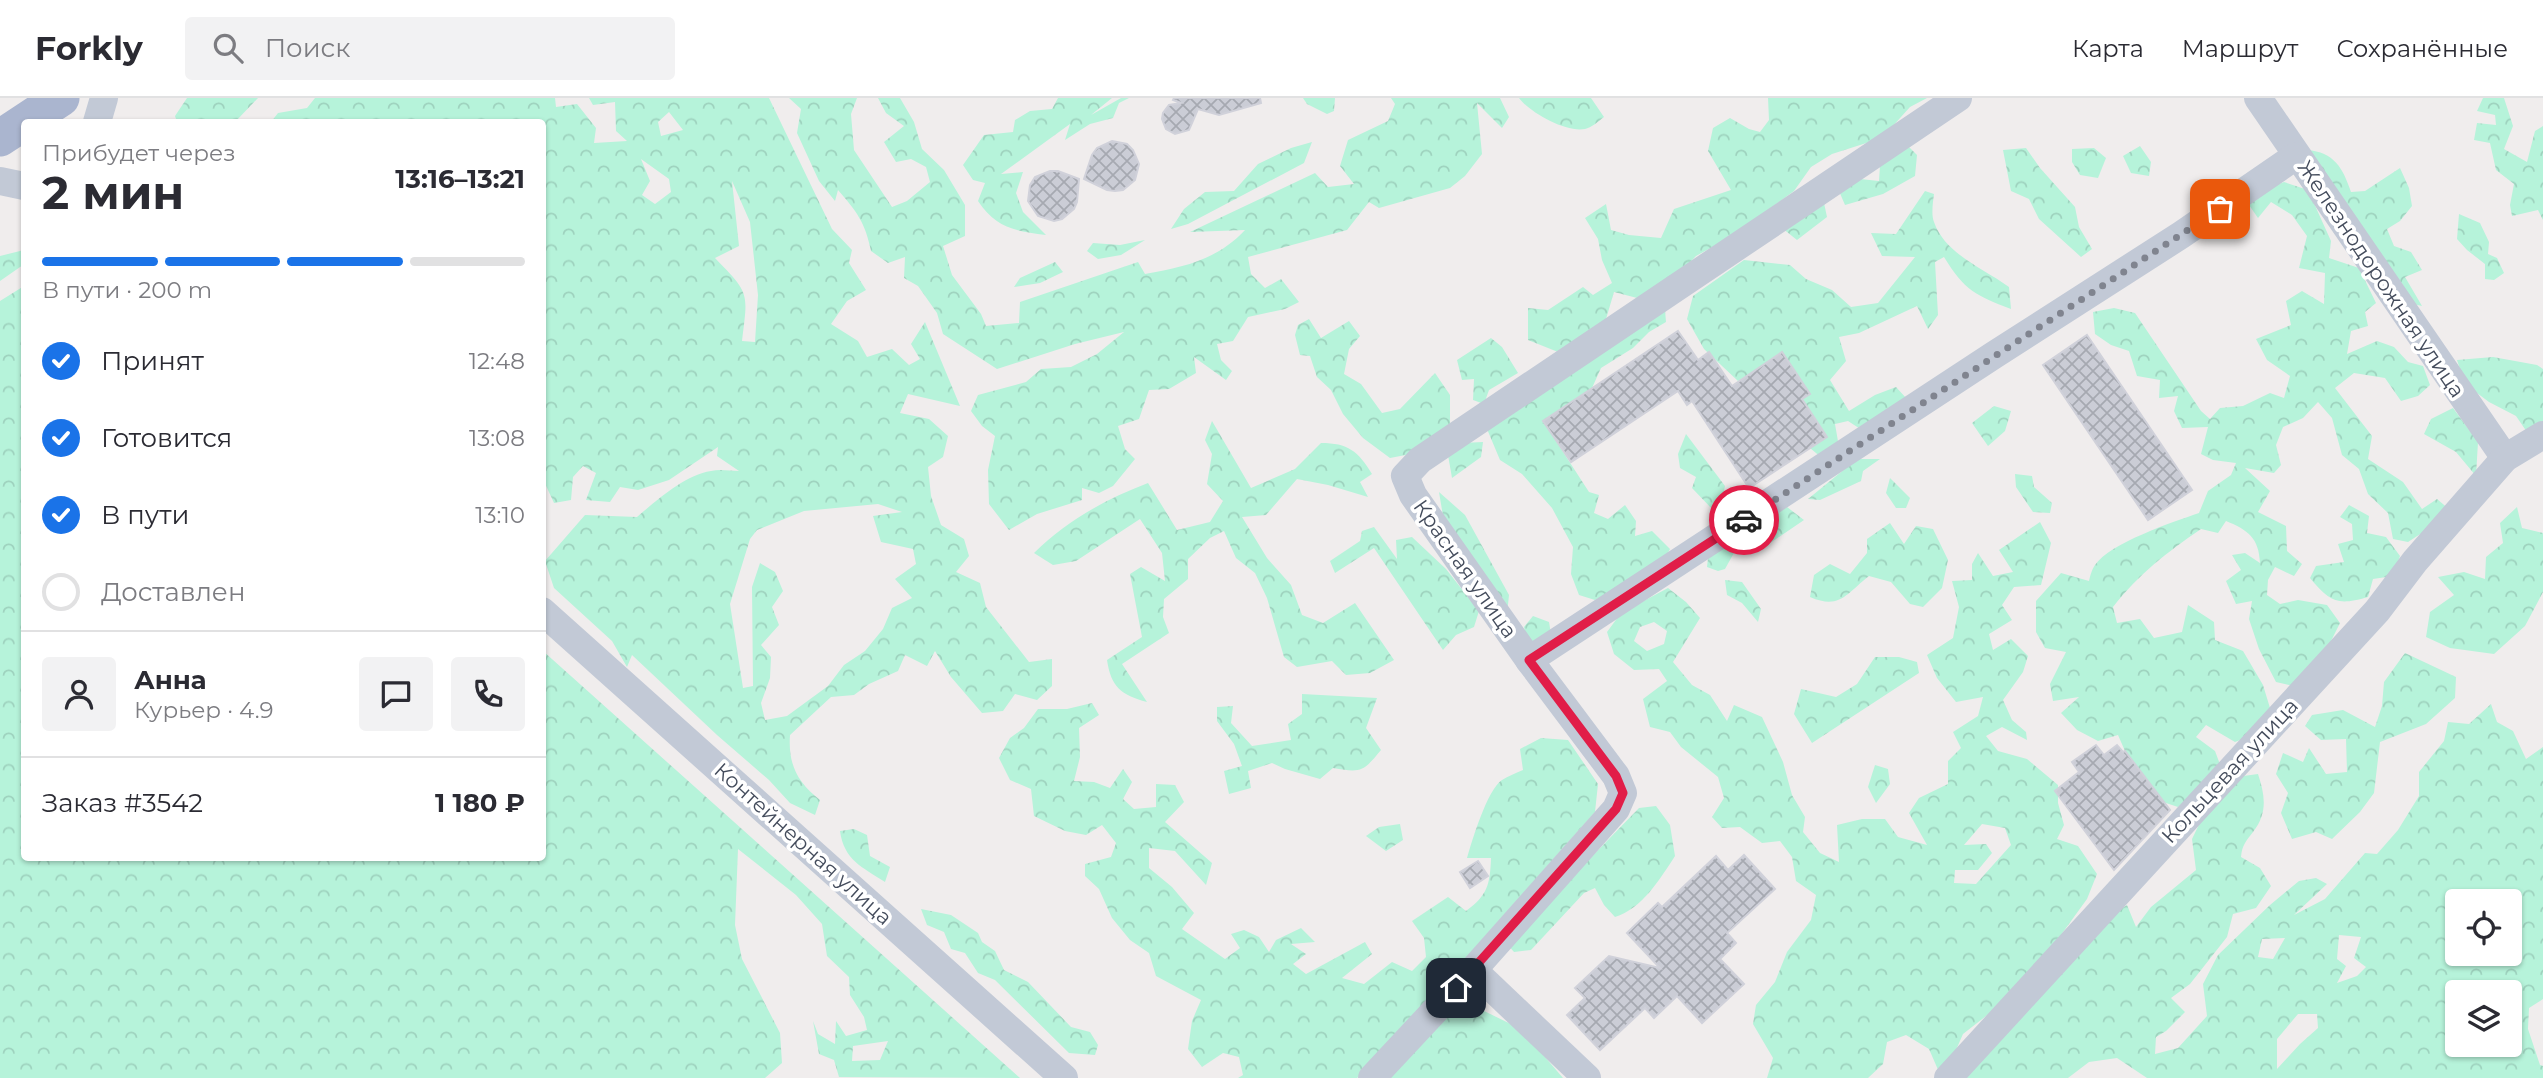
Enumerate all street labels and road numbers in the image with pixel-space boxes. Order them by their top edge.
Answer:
street label: Железнодорожная улица [2293,156,2470,402]
street label: Красная улица [1408,495,1522,643]
street label: Кольцевая улица [2156,693,2303,848]
street label: Контейнерная улица [709,757,897,930]

